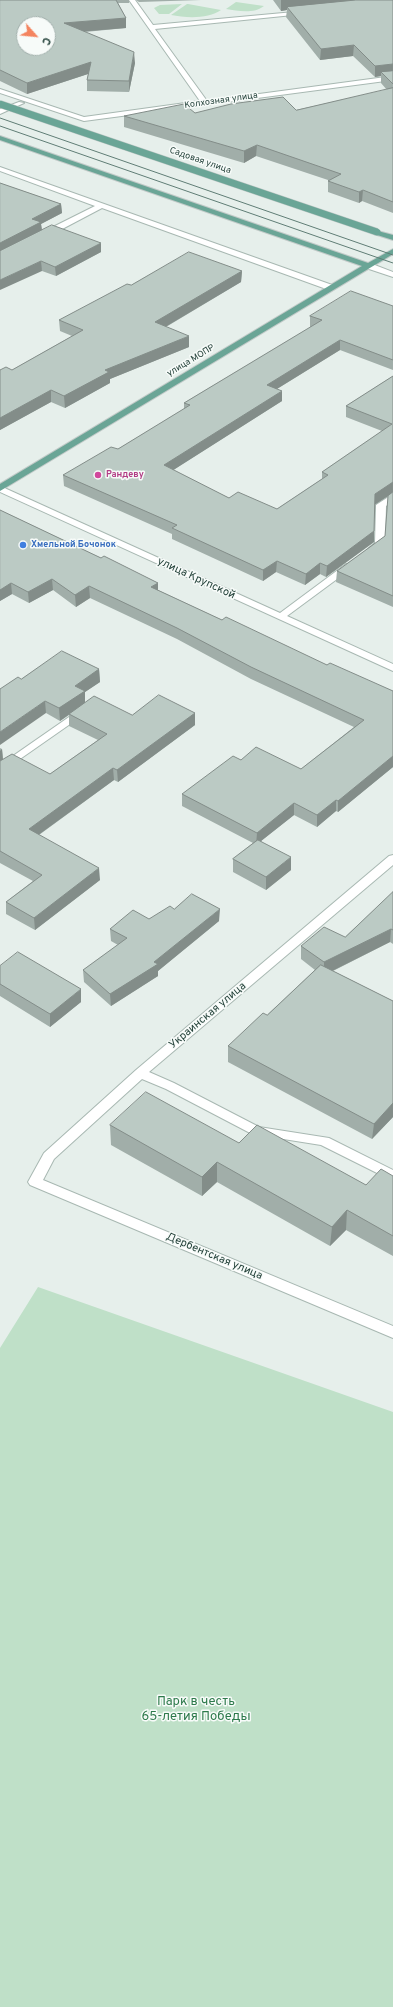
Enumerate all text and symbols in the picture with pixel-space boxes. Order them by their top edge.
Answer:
north arrow [16,16,56,56]
text: С [38,35,54,47]
street label: Колхозная улица [184,91,258,111]
street label: Садовая улица [168,145,232,177]
street label: улица МОПР [165,343,217,379]
marker: Рандеву [93,470,103,480]
place label: Рандеву [106,470,144,480]
marker: Хмельной Бочонок [18,540,28,550]
place label: Хмельной Бочонок [31,540,116,550]
street label: улица Крупской [155,555,237,603]
street label: Украинская улица [167,980,249,1052]
street label: Дербентская улица [164,1231,264,1283]
park label: Парк в честь 65-летия Победы [142,1694,250,1725]

